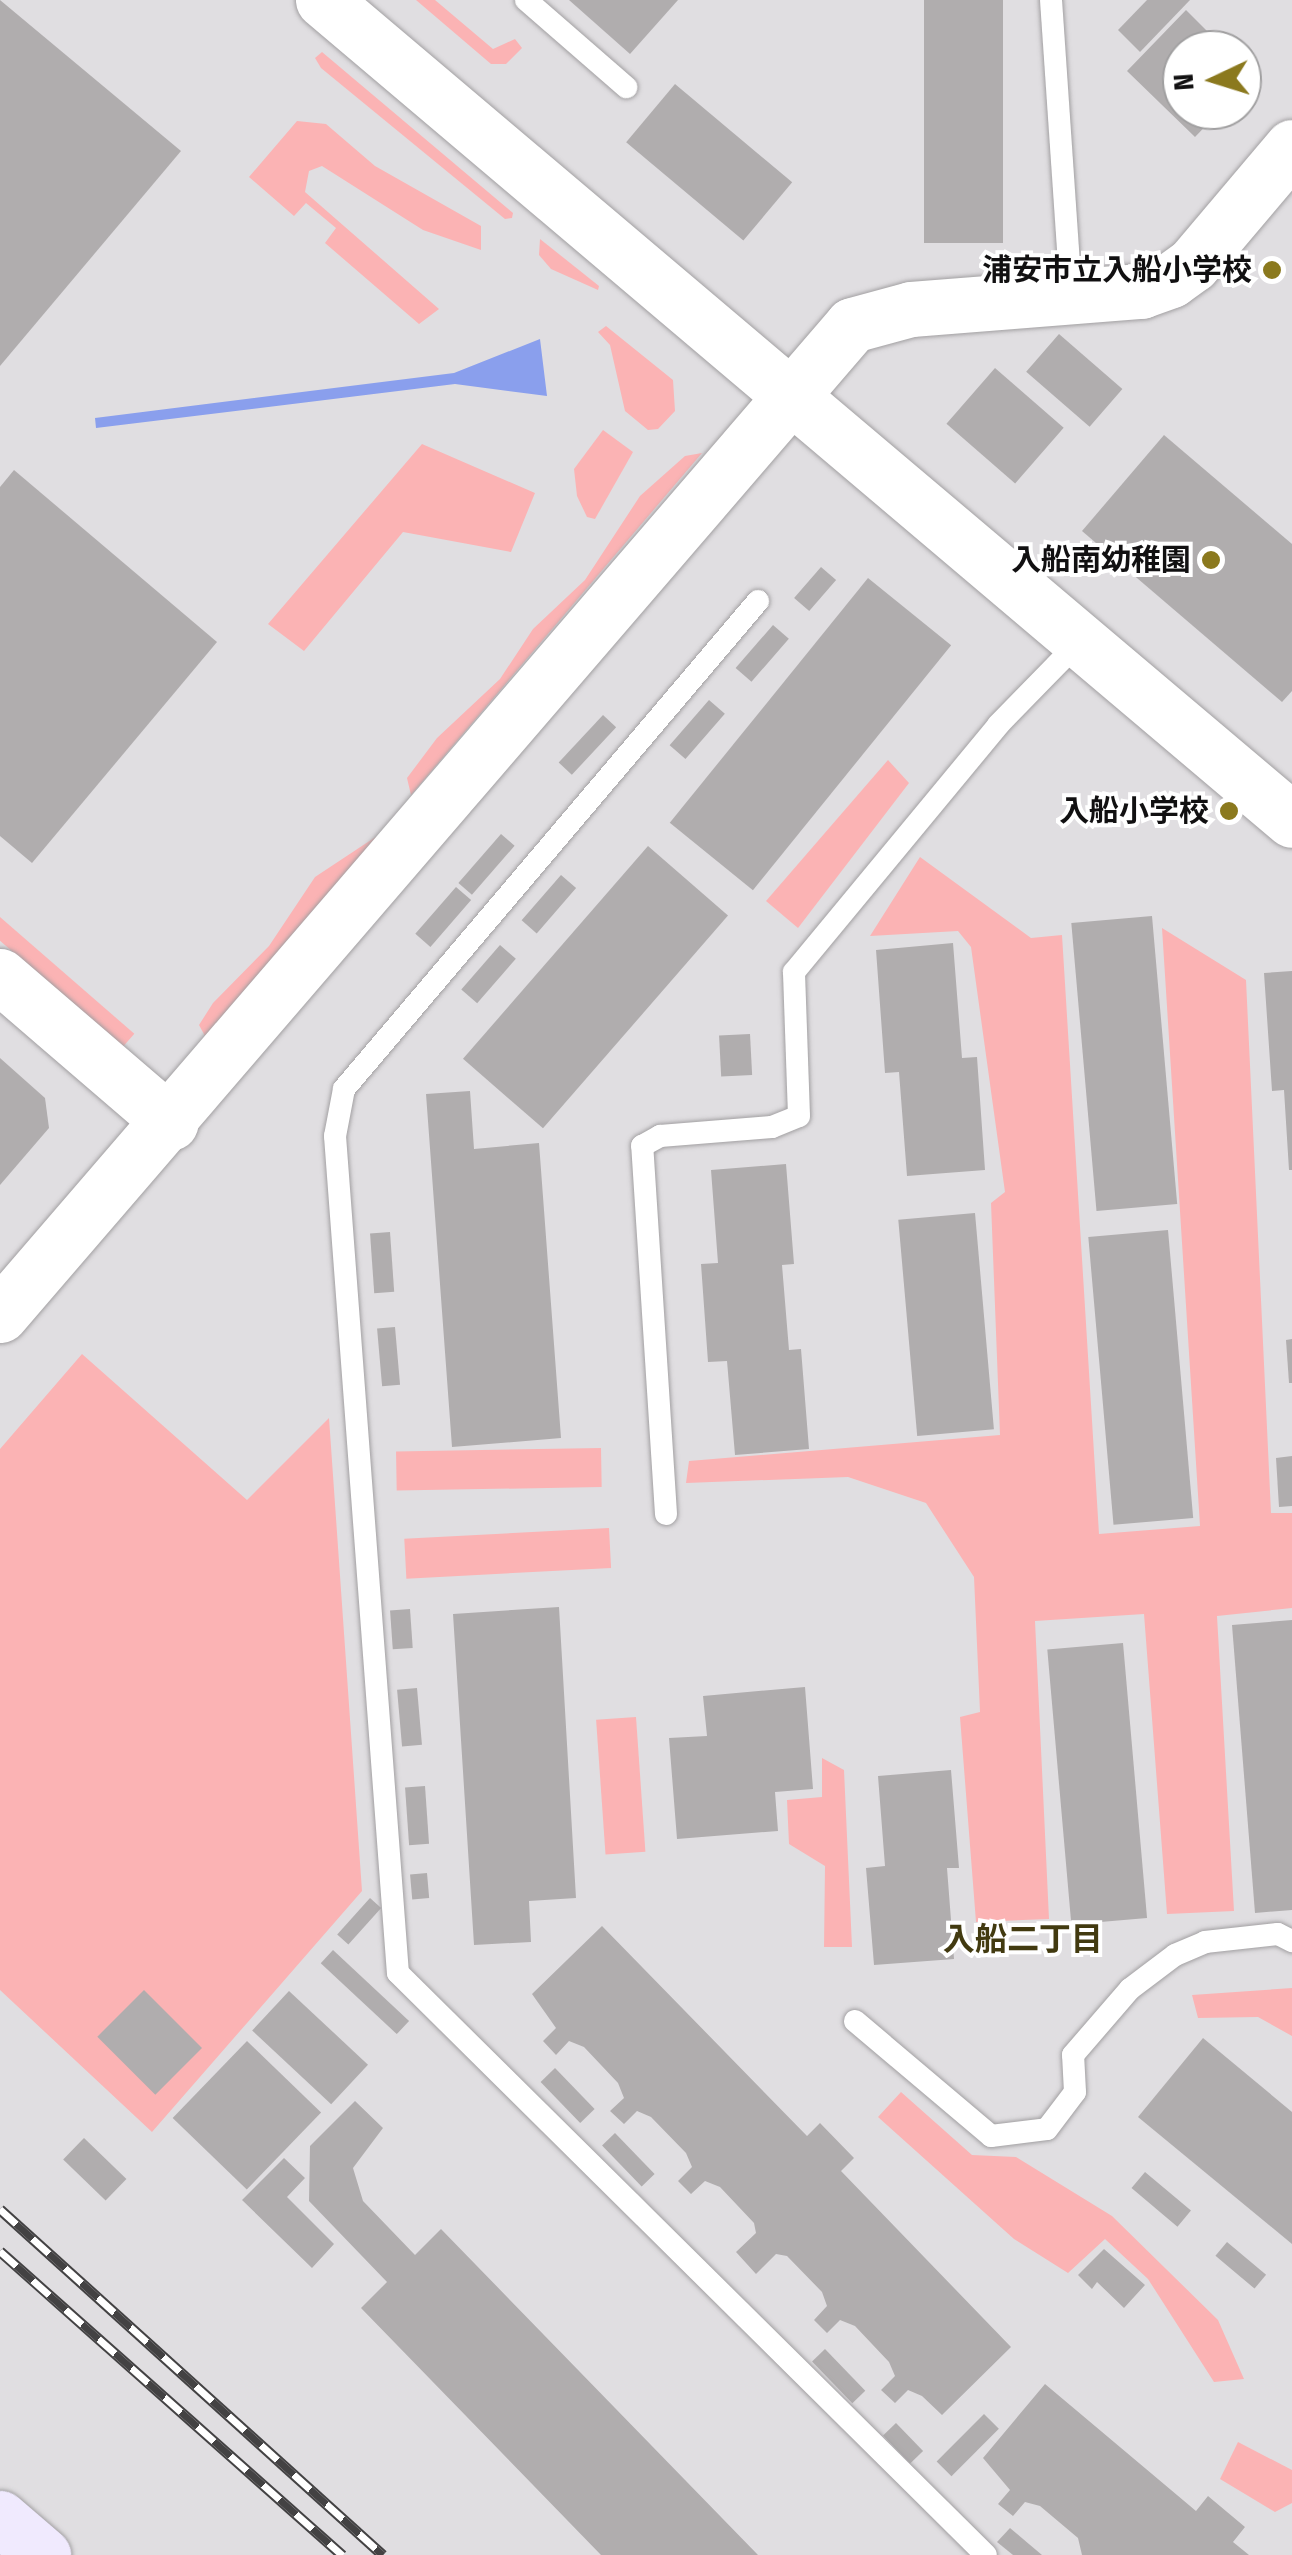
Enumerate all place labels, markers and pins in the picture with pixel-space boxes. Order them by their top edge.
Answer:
place label: 浦安市立入船小学校 [982,252,1252,288]
marker: 浦安市立入船小学校 [1261,259,1283,281]
place label: 入船南幼稚園 [1011,542,1191,578]
marker: 入船南幼稚園 [1200,549,1222,571]
place label: 入船小学校 [1059,793,1209,829]
marker: 入船小学校 [1218,800,1240,822]

